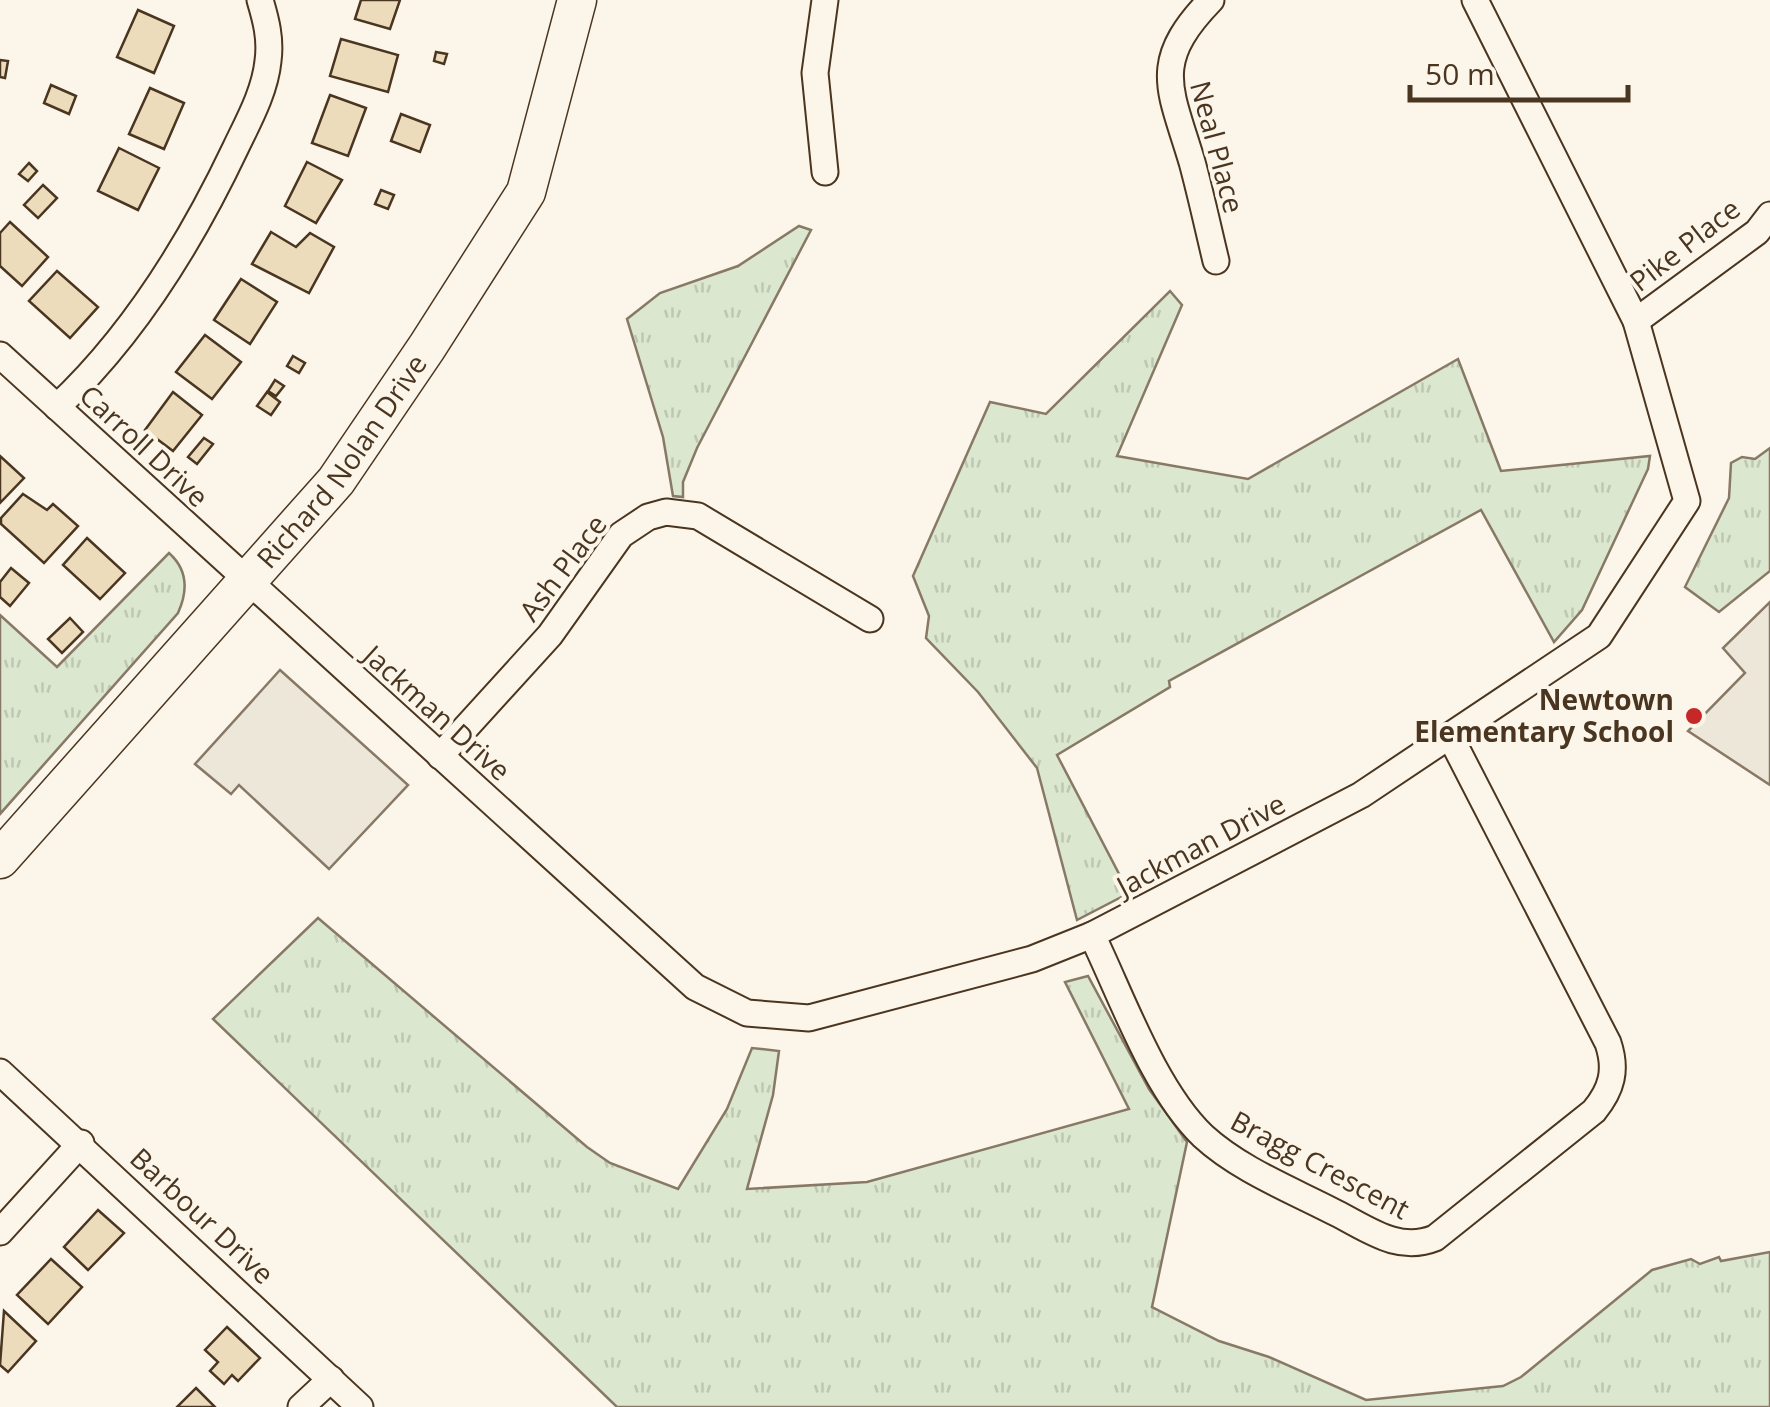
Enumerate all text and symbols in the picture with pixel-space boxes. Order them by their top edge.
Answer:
scale bar [1410,40,1628,102]
text: 50 m [1425,53,1495,94]
street label: Neal Place [1182,76,1254,217]
street label: Pike Place [1621,189,1747,299]
street label: Richard Nolan Drive [247,346,435,576]
street label: Carroll Drive [72,376,217,515]
street label: Ash Place [510,506,615,628]
street label: Jackman Drive [354,634,519,788]
place label: Newtown Elementary School [1414,680,1674,750]
marker: Newtown Elementary School [1683,705,1705,727]
street label: Jackman Drive [1107,784,1291,906]
street label: Bragg Crescent [1224,1101,1416,1227]
street label: Barbour Drive [123,1139,283,1292]

